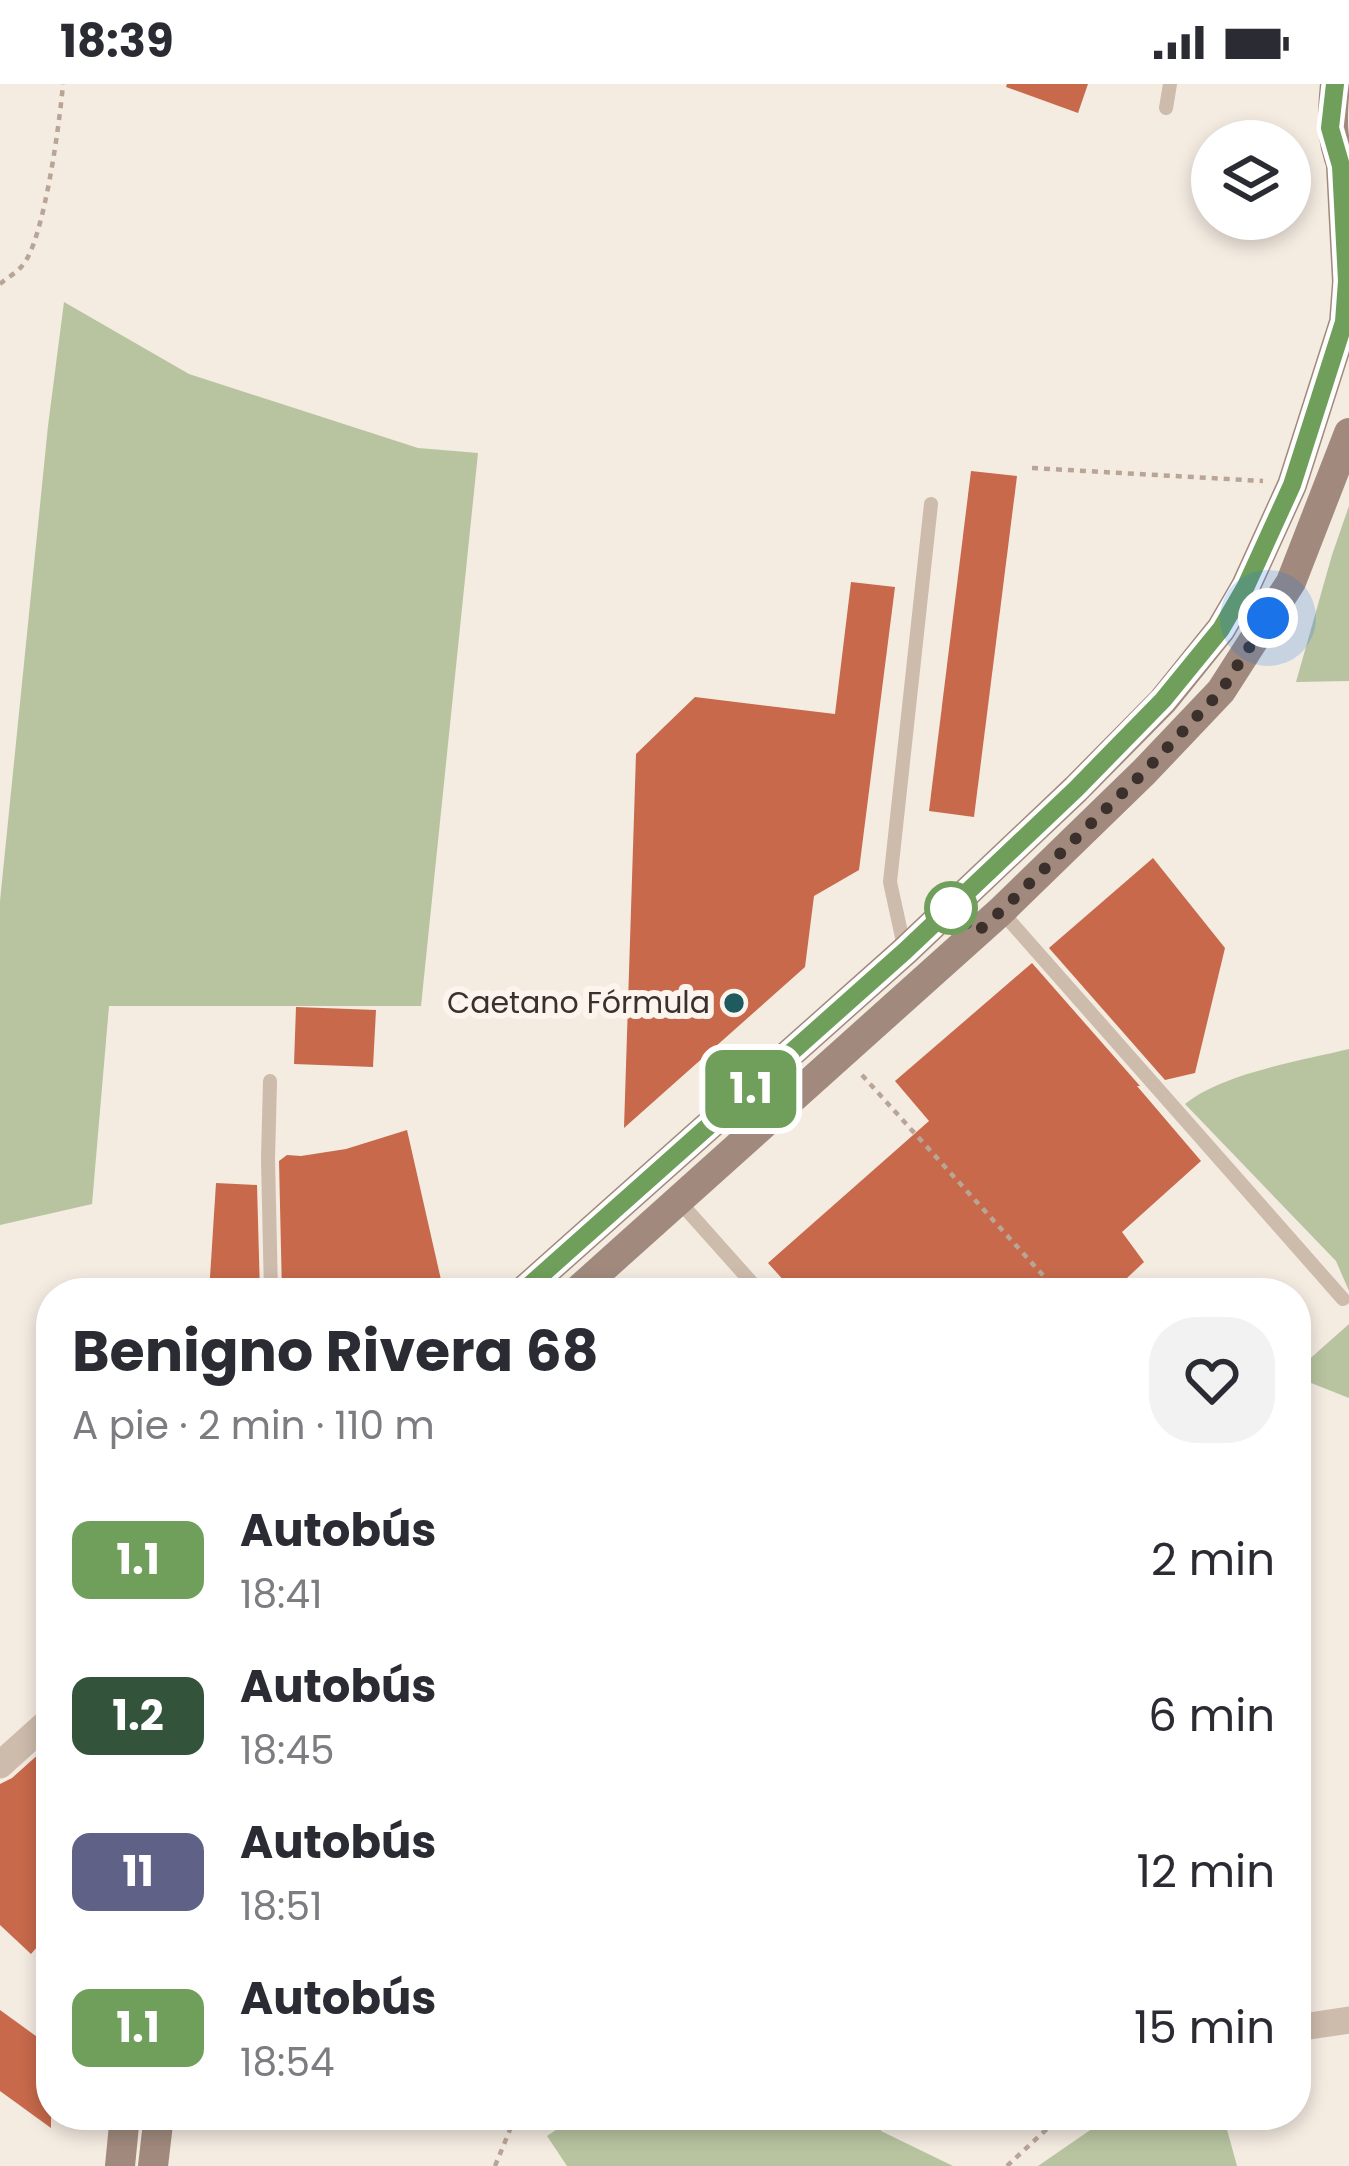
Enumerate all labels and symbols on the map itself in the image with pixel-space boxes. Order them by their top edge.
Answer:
your location [1238,588,1298,648]
unlabelled marker [926,883,976,933]
place label: Caetano Fórmula [447,981,710,1024]
marker: Caetano Fórmula [721,990,747,1016]
line badge: 1.1 [682,1050,820,1128]

